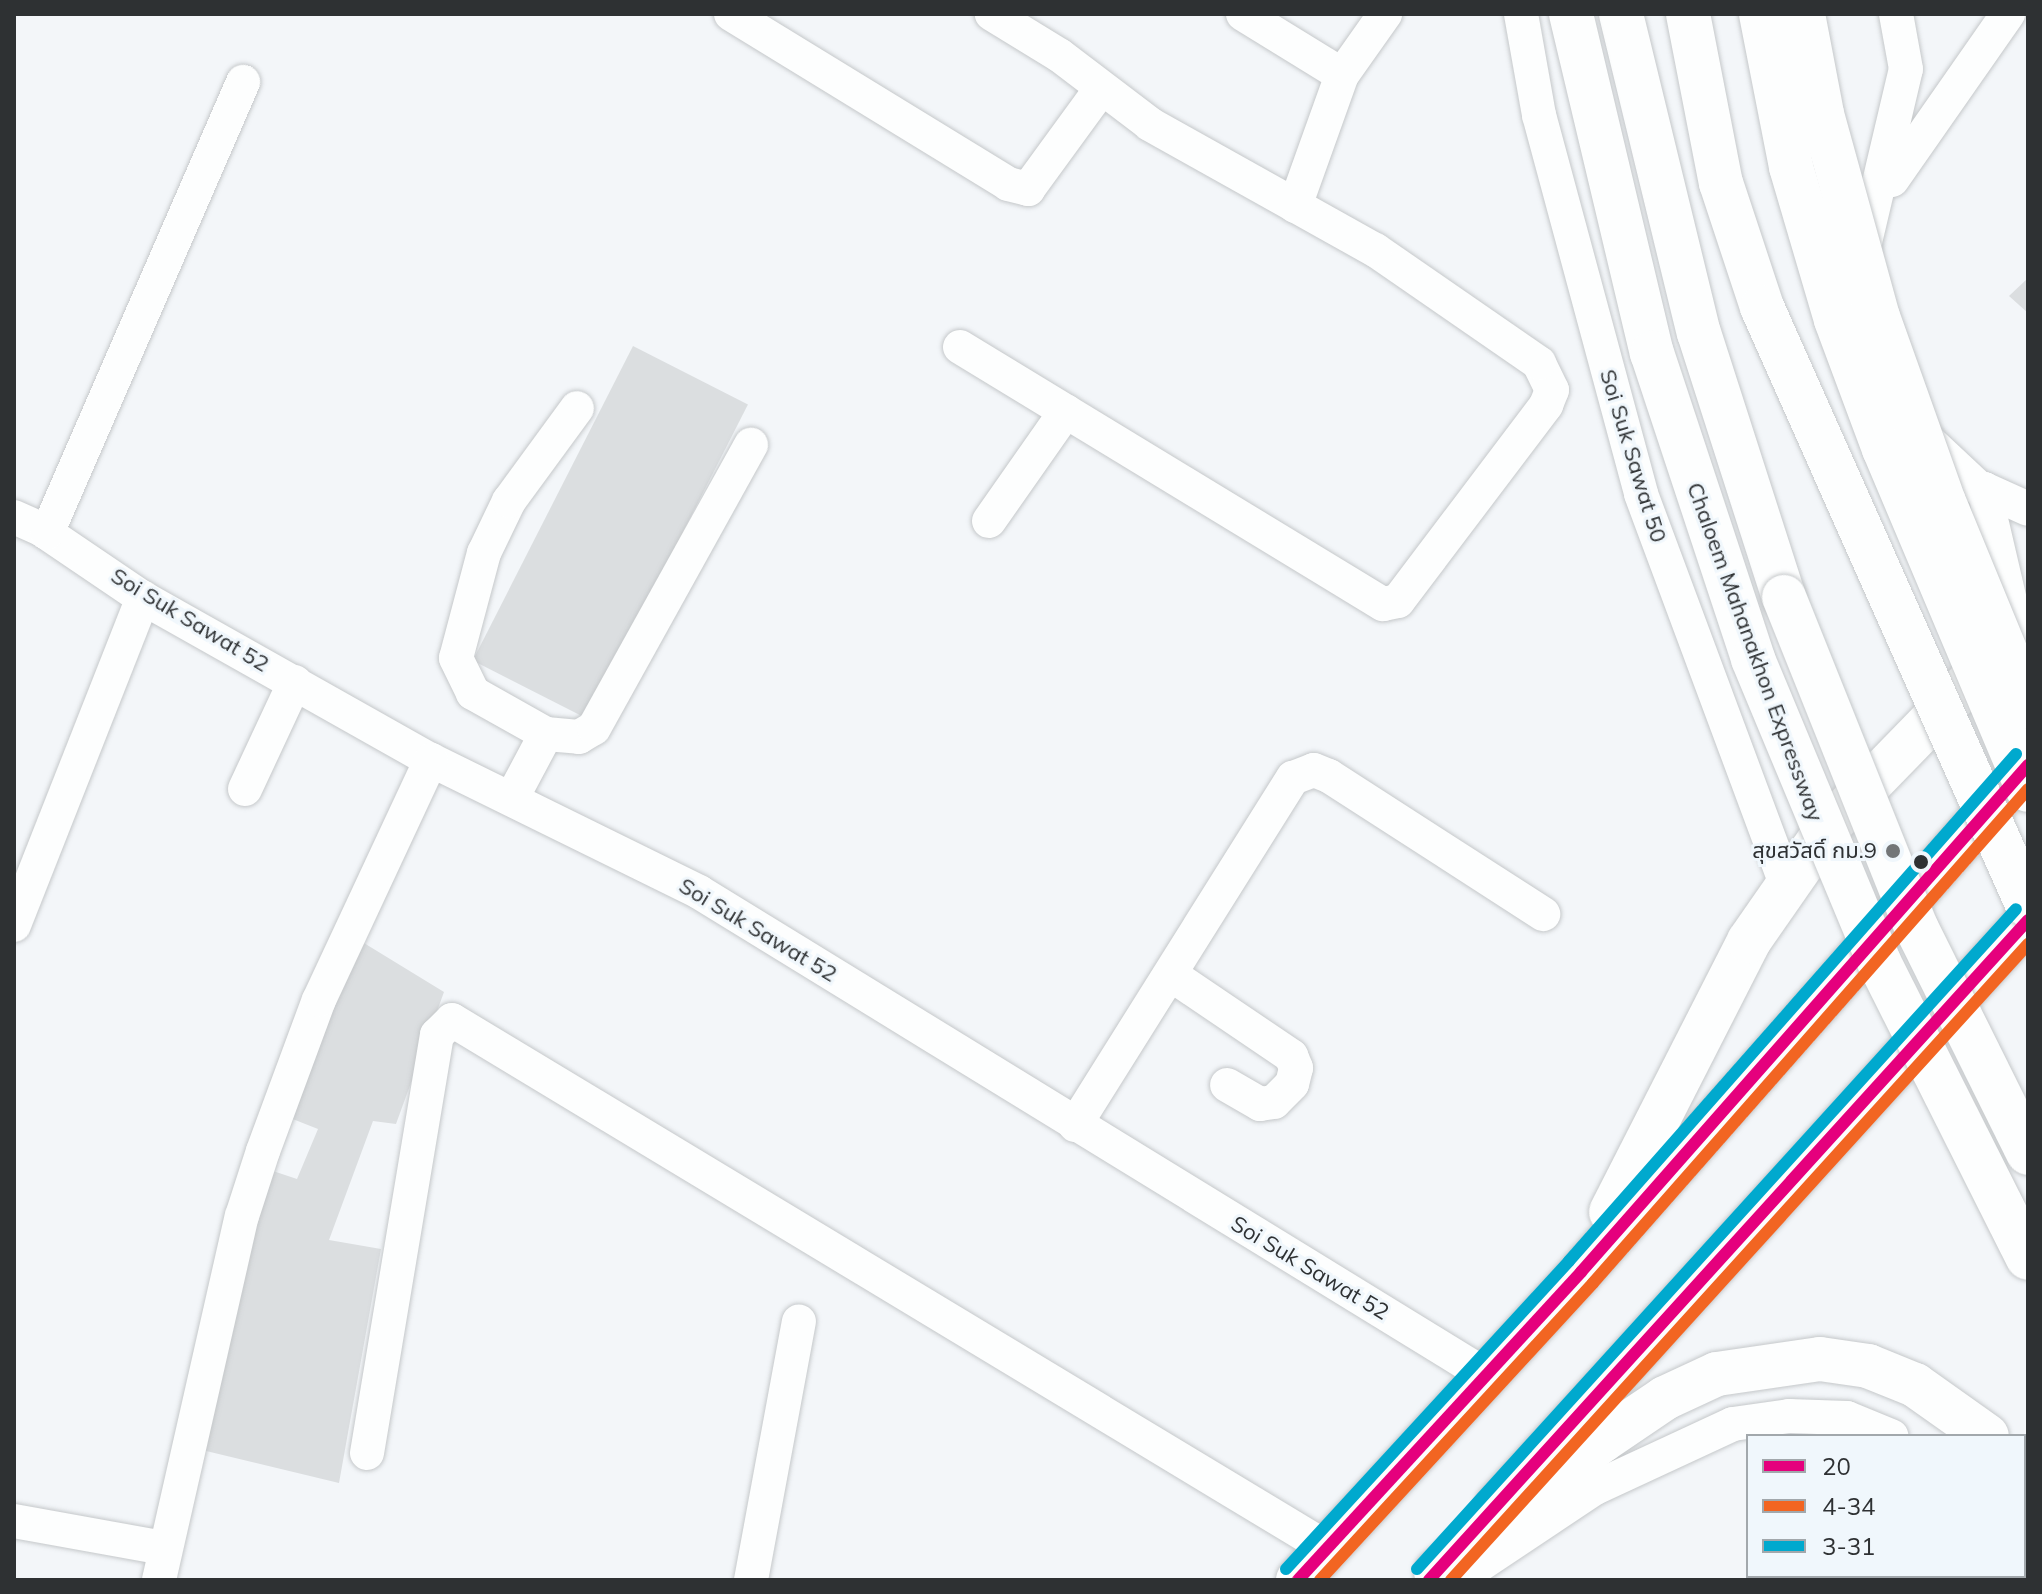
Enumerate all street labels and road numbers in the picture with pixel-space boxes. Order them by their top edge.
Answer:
street label: Soi Suk Sawat 50 [1594,366,1672,546]
street label: Chaloem Mahanakhon Expressway [1681,479,1829,825]
street label: Soi Suk Sawat 52 [106,562,274,678]
street label: Soi Suk Sawat 52 [674,872,842,988]
street label: Soi Suk Sawat 52 [1226,1210,1394,1326]

